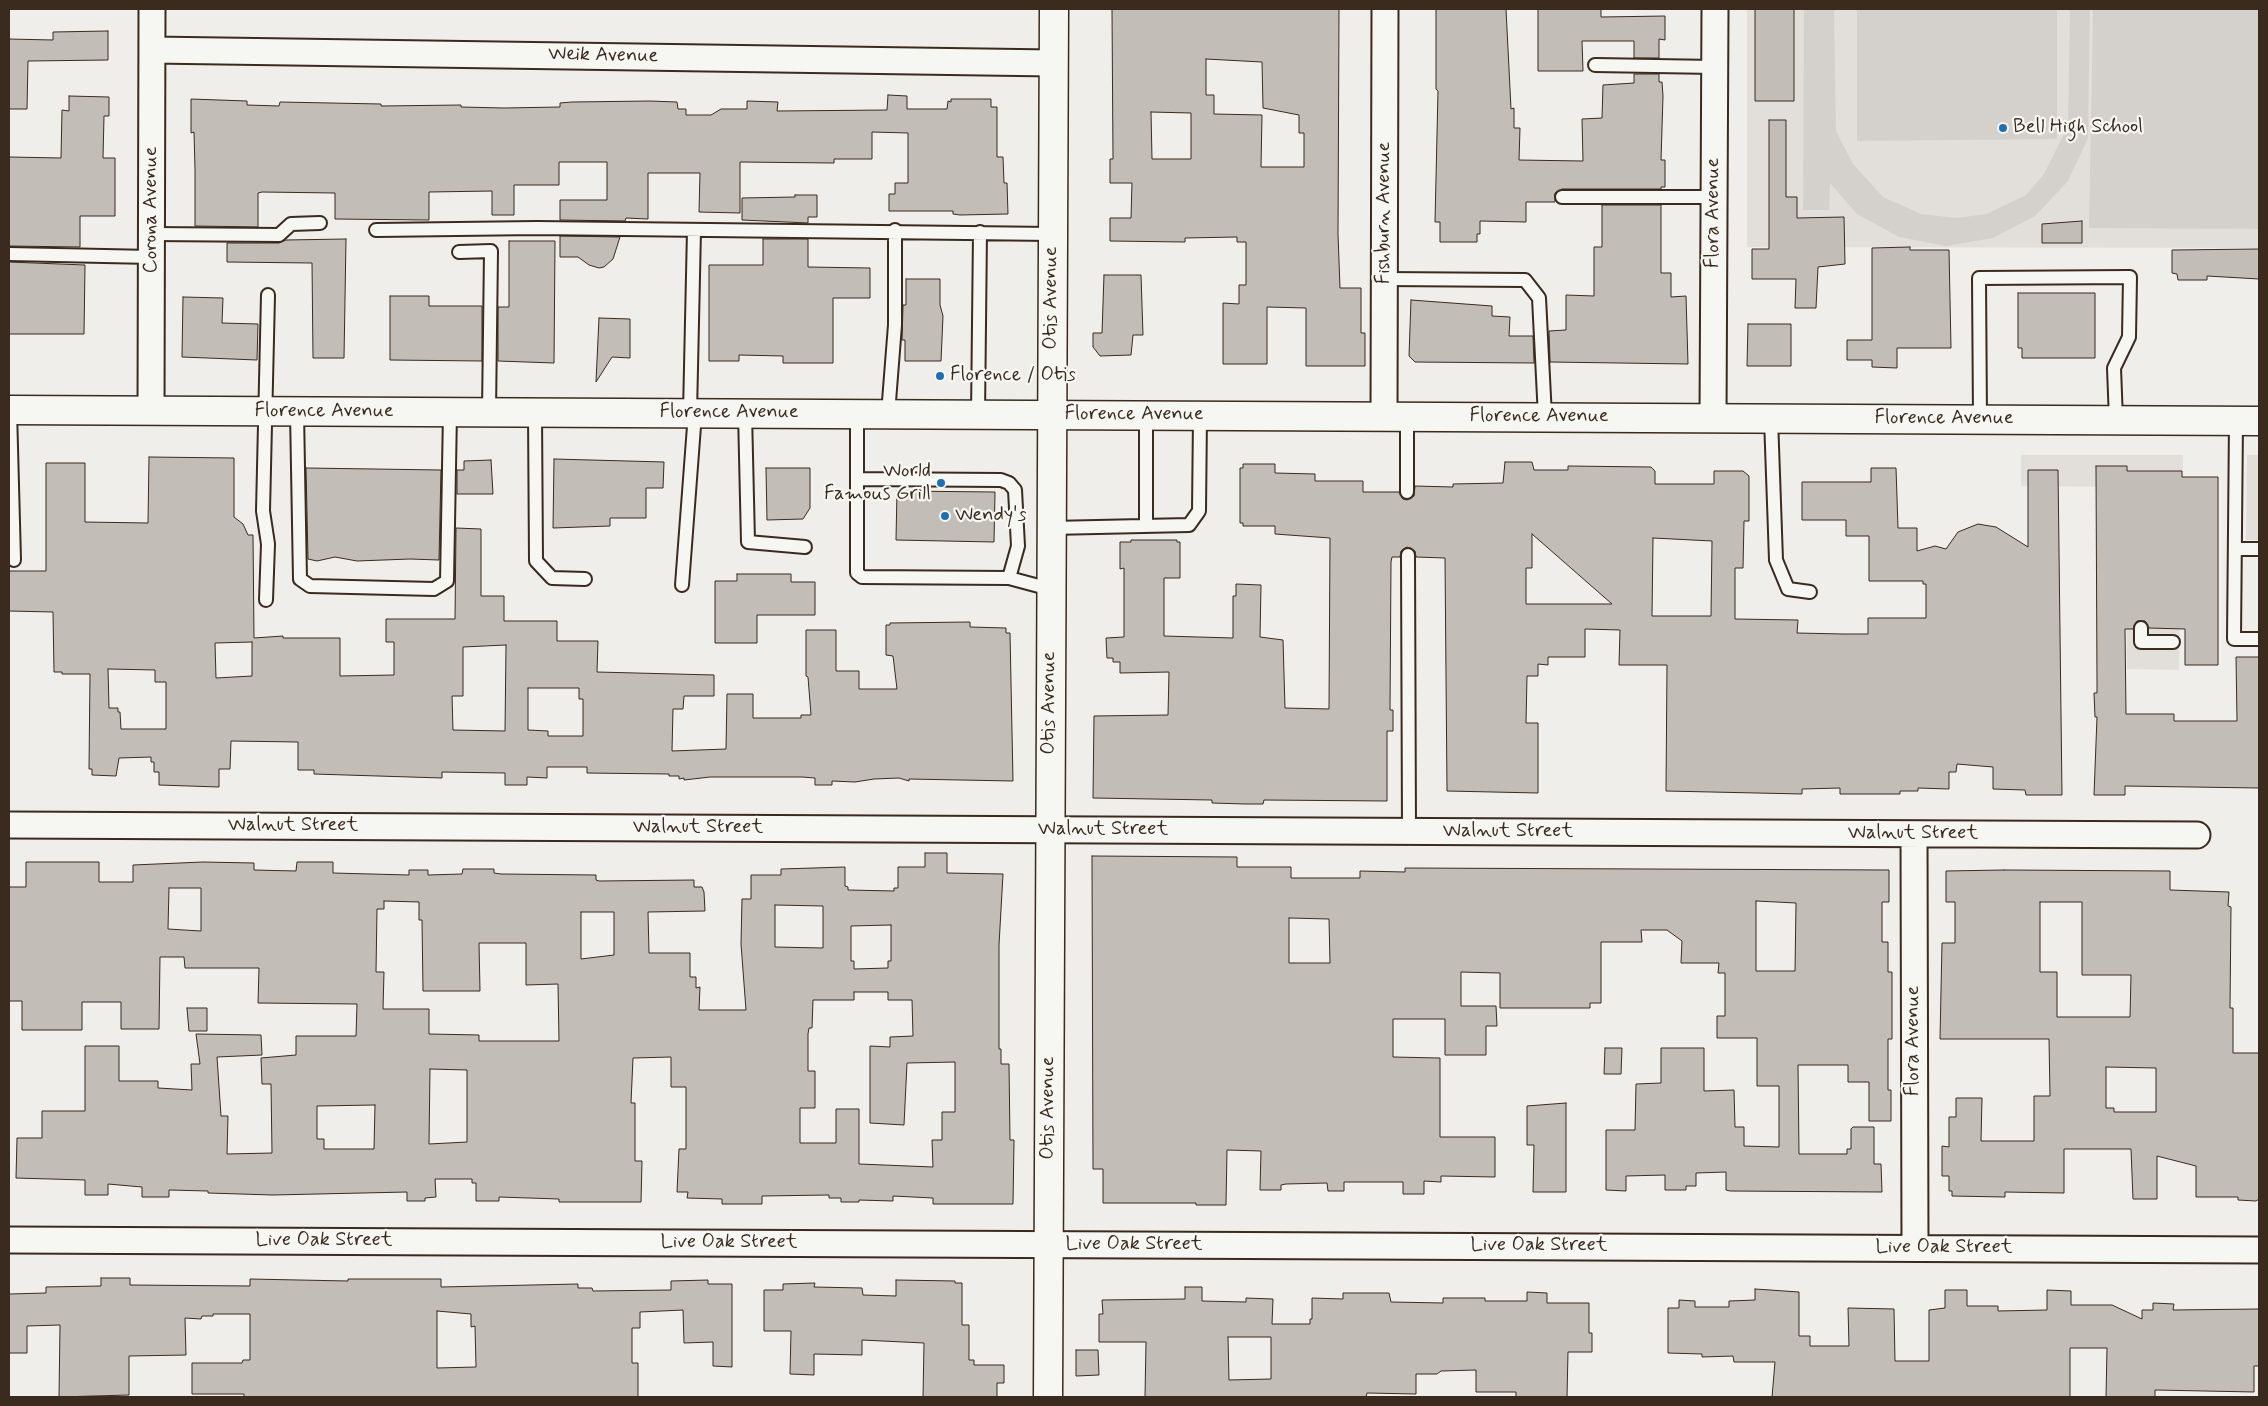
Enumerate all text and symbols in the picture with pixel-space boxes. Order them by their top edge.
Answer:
street label: Weik Avenue [548,43,658,69]
place label: Bell High School [2013,116,2143,140]
marker: Bell High School [1997,122,2009,134]
street label: Fishburn Avenue [1373,142,1397,284]
street label: Corona Avenue [140,146,164,274]
street label: Flora Avenue [1702,158,1726,268]
street label: Otis Avenue [1040,246,1064,350]
place label: Florence / Otis [950,364,1076,388]
marker: Florence / Otis [934,370,946,382]
street label: Florence Avenue [254,400,394,424]
street label: Florence Avenue [659,401,799,425]
street label: Florence Avenue [1064,403,1204,427]
street label: Florence Avenue [1469,405,1609,429]
street label: Florence Avenue [1874,407,2014,431]
place label: World Famous Grill [824,460,931,507]
marker: World Famous Grill [935,477,947,489]
place label: Wendy's [955,504,1026,528]
marker: Wendy's [939,510,951,522]
street label: Otis Avenue [1038,651,1062,755]
street label: Walnut Street [228,814,358,838]
street label: Walnut Street [633,816,763,840]
street label: Walnut Street [1038,818,1168,842]
street label: Walnut Street [1443,820,1573,844]
street label: Walnut Street [1848,822,1978,846]
street label: Flora Avenue [1902,986,1926,1096]
street label: Otis Avenue [1037,1056,1061,1160]
street label: Live Oak Street [255,1229,393,1253]
street label: Live Oak Street [660,1231,798,1255]
street label: Live Oak Street [1065,1233,1203,1257]
street label: Live Oak Street [1470,1234,1608,1258]
street label: Live Oak Street [1875,1236,2013,1260]

